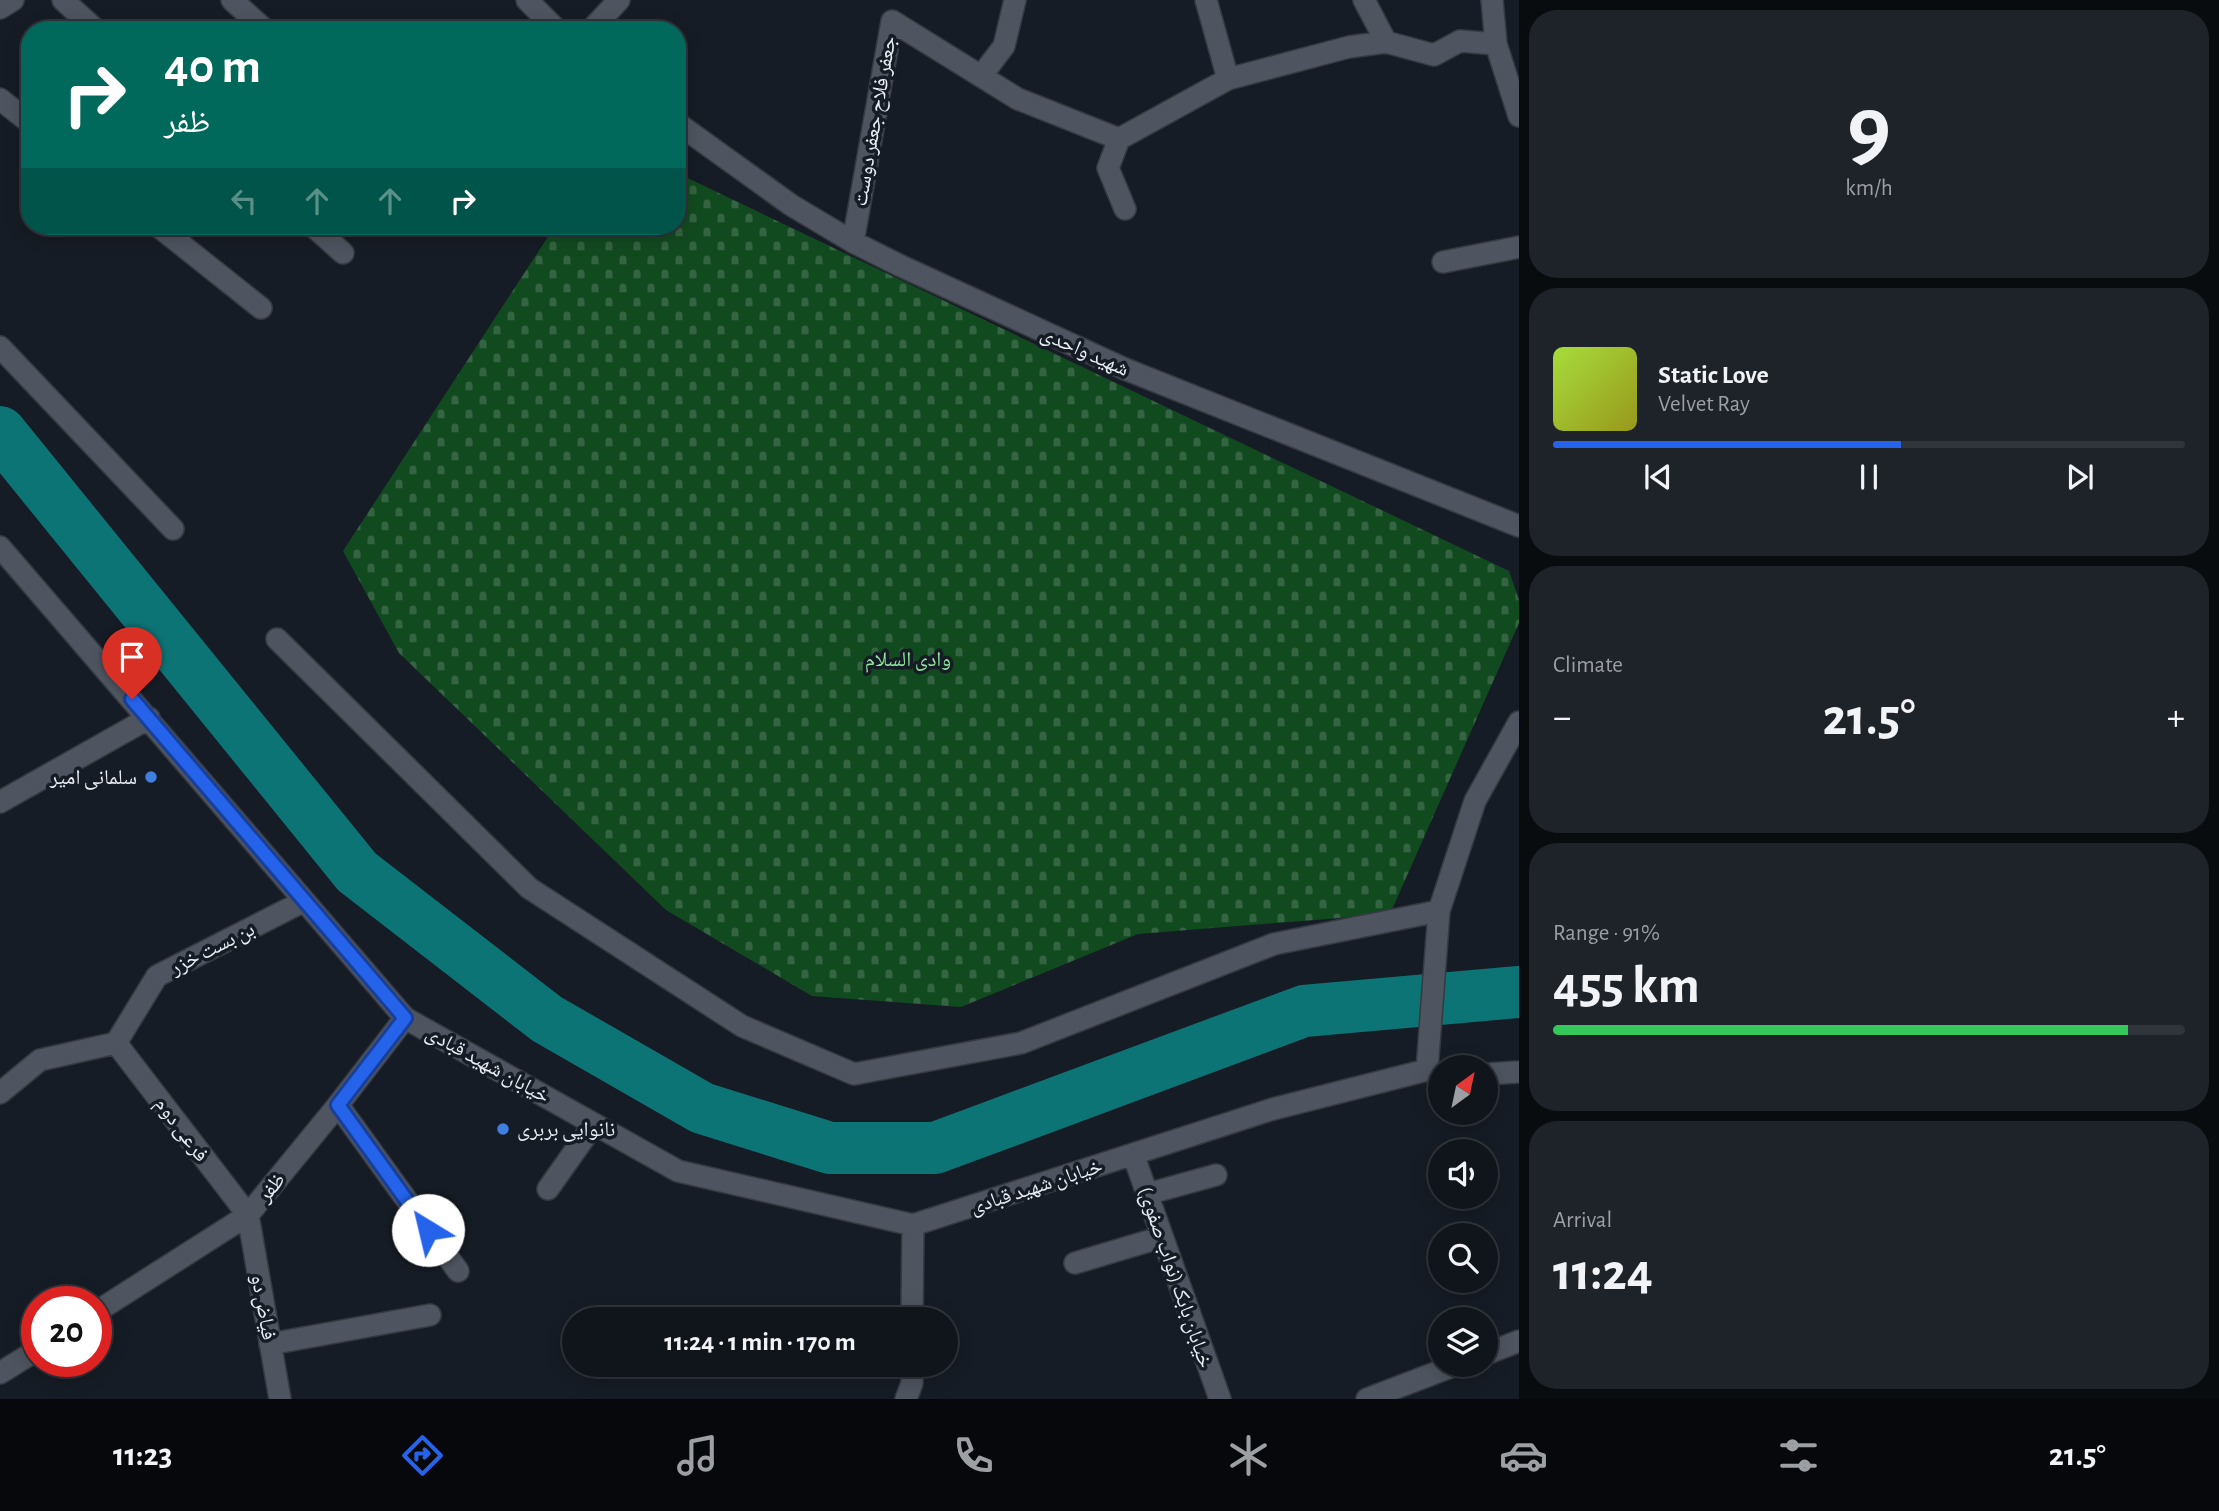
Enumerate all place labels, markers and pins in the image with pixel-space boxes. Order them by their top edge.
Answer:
pin [102,627,162,699]
place label: سلمانی امیر [49,767,137,790]
marker: سلمانی امیر [143,769,159,785]
place label: نانوایی بربری [517,1119,615,1142]
marker: نانوایی بربری [495,1121,511,1137]

